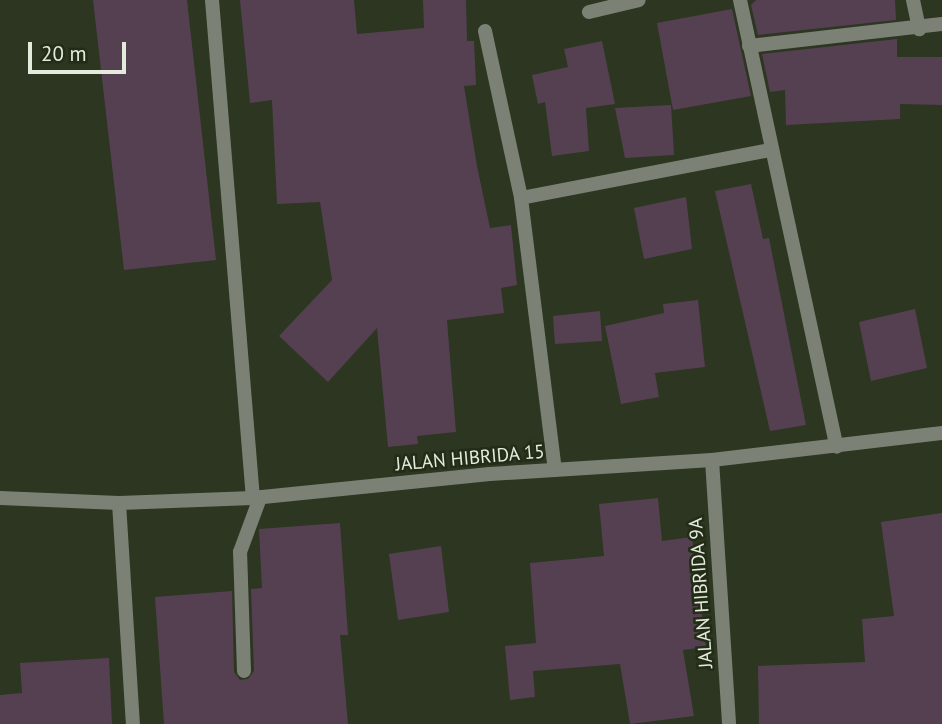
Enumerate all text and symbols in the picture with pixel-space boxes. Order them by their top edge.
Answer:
scale bar [32,28,130,72]
text: 20 m [41,40,87,67]
street label: JALAN HIBRIDA 15 [394,440,546,476]
street label: JALAN HIBRIDA 9A [684,517,718,669]

